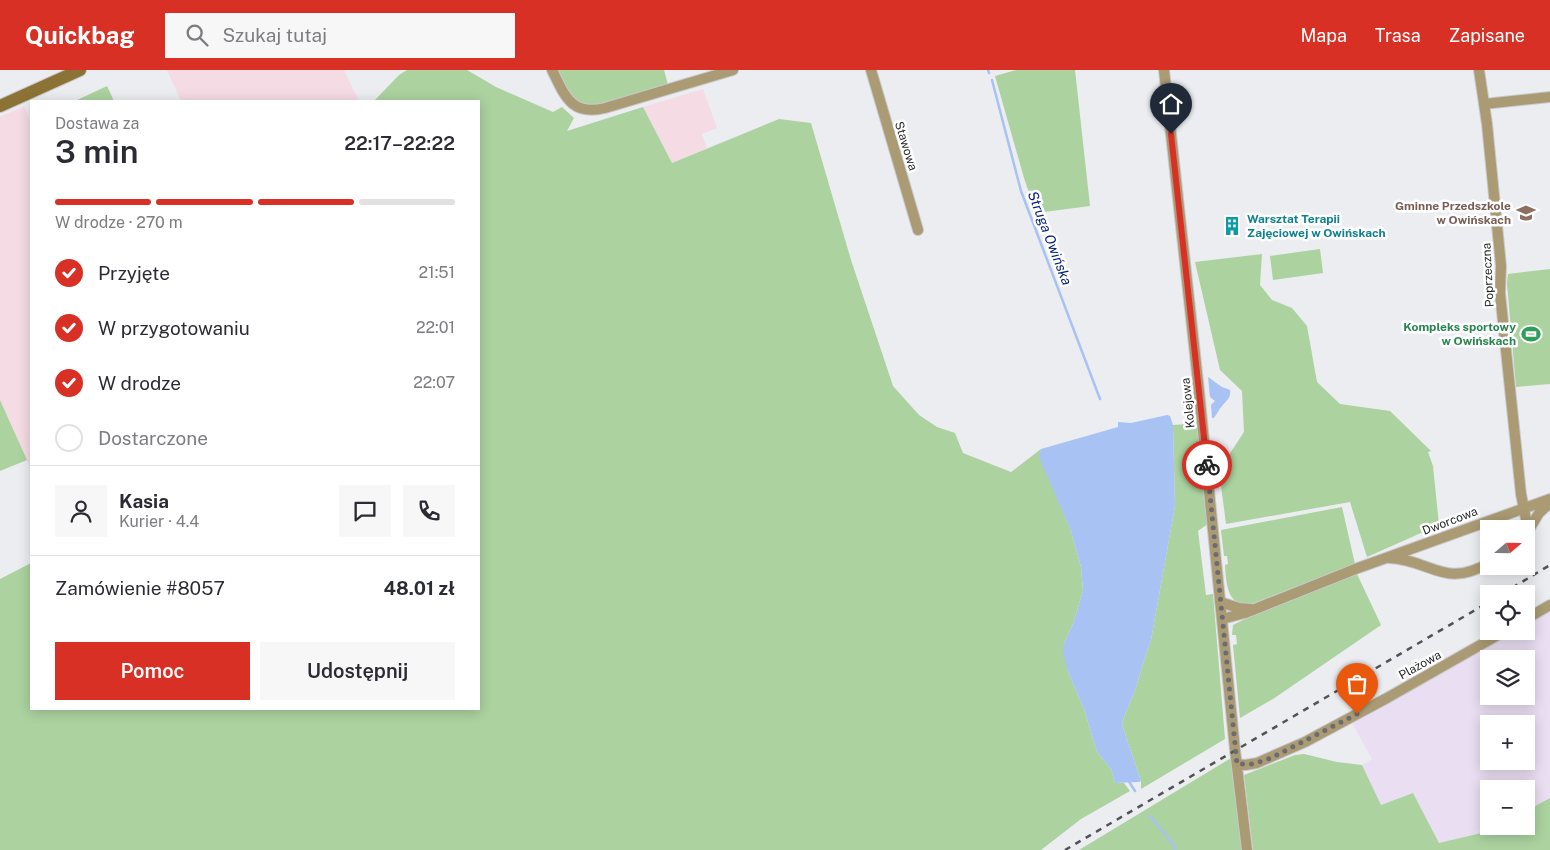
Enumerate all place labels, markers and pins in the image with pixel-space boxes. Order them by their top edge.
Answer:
pin [1150,83,1192,134]
place label: Gminne Przedszkole w Owińskach [1395,199,1511,227]
school or university icon: Gminne Przedszkole w Owińskach [1515,202,1537,224]
place label: Warsztat Terapii Zajęciowej w Owińskach [1247,212,1386,240]
building icon: Warsztat Terapii Zajęciowej w Owińskach [1221,215,1243,237]
place label: Kompleks sportowy w Owińskach [1403,320,1516,348]
sports icon: Kompleks sportowy w Owińskach [1520,323,1542,345]
pin [1336,663,1378,714]

